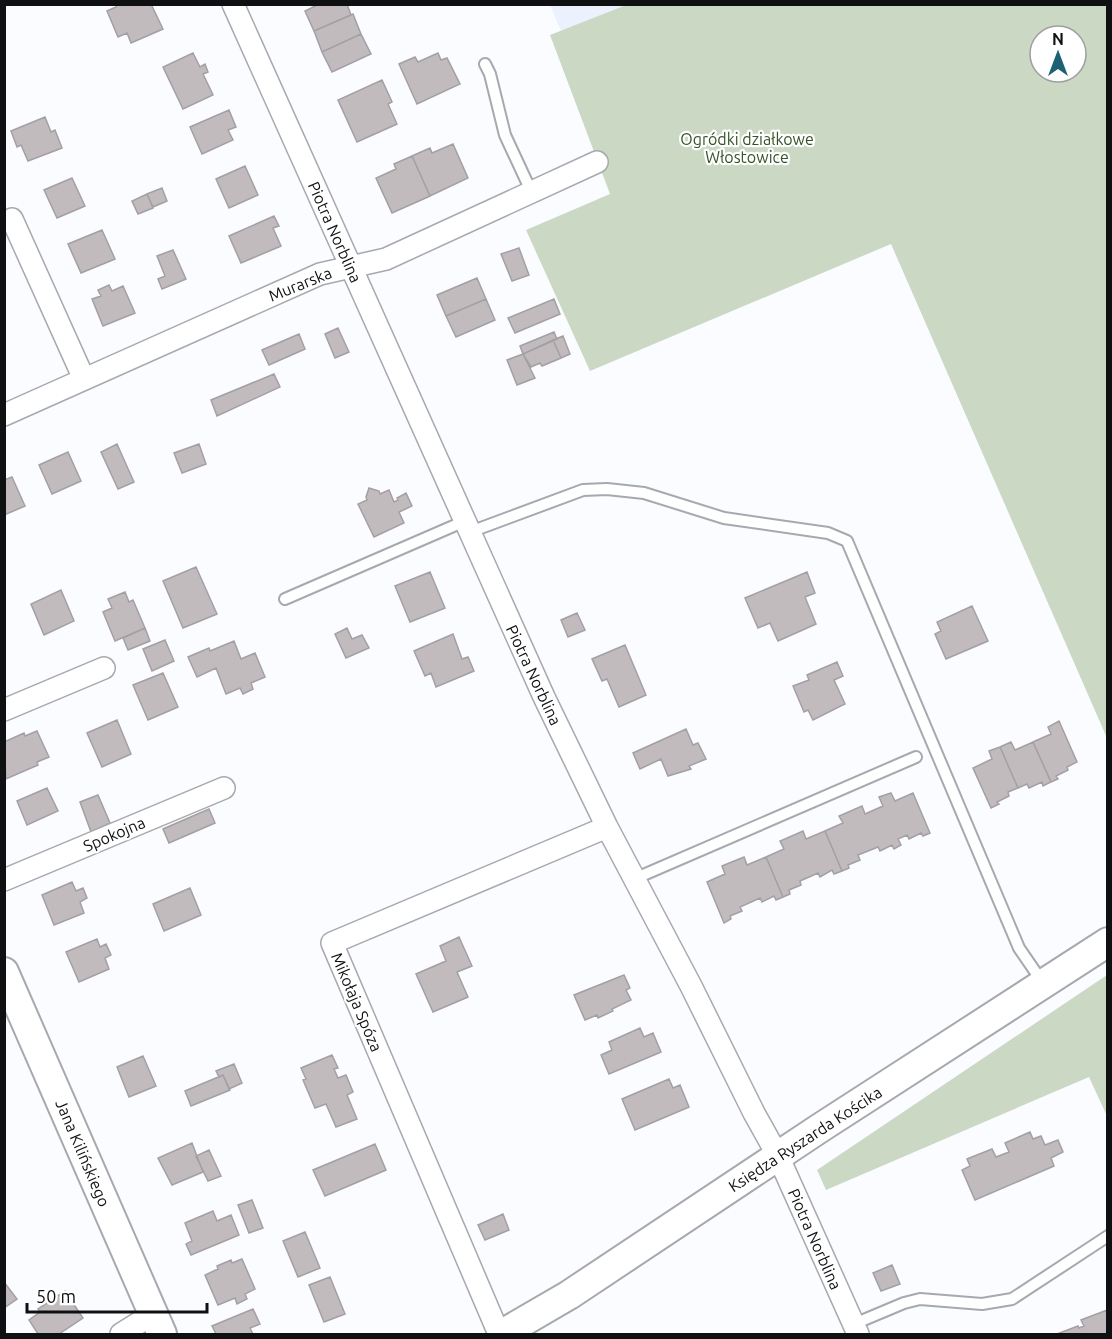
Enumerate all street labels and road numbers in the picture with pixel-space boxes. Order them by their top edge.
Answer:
street label: Piotra Norblina [305,179,365,285]
street label: Murarska [266,263,334,305]
street label: Piotra Norblina [503,622,565,728]
street label: Spokojna [80,813,148,855]
street label: Mikołaja Spóza [328,950,386,1054]
street label: Księdza Ryszarda Kościka [725,1083,885,1195]
street label: Jana Kilińskiego [52,1097,114,1209]
street label: Piotra Norblina [785,1186,845,1292]

